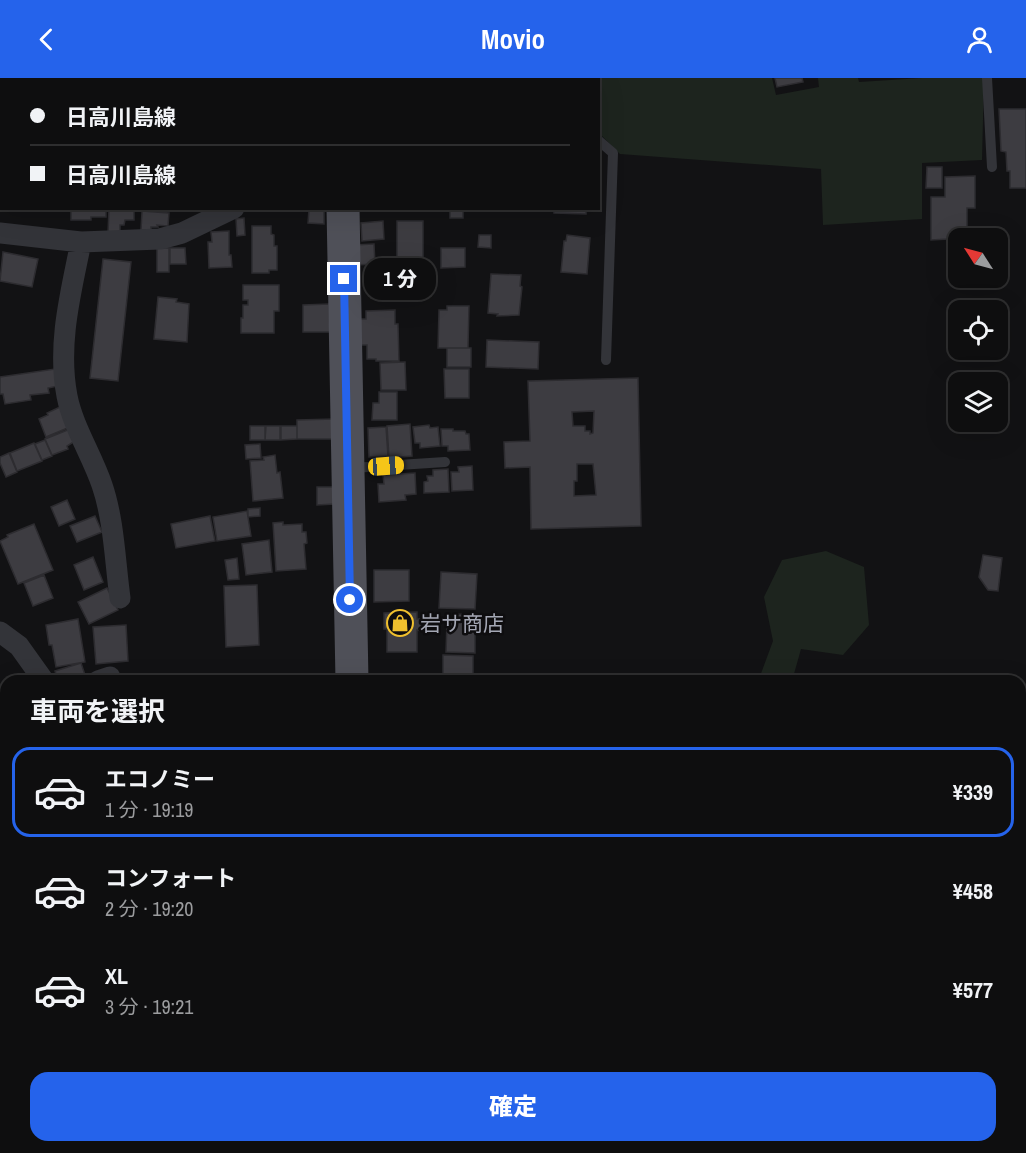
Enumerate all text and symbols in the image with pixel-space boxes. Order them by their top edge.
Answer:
text: Movio [481,21,545,57]
icon: back [30,23,63,56]
icon: person [963,23,996,56]
text: 日高川島線 [66,102,176,132]
text: 日高川島線 [66,160,176,190]
north arrow [948,228,1008,288]
map controls [948,228,1008,432]
callout: 1 分 [365,258,437,300]
route end [330,265,357,292]
text: 1 分 [383,265,417,292]
button: locate [948,300,1008,360]
button: layers [948,372,1008,432]
car [367,456,405,476]
route start [336,586,363,613]
shop icon: 岩サ商店 [385,608,415,638]
place label: 岩サ商店 [420,609,504,638]
text: 車両を選択 [30,693,165,729]
text: エコノミー [105,764,215,794]
icon: car [33,765,87,819]
text: ¥339 [953,777,993,807]
text: 1 分 · 19:19 [105,796,193,823]
text: コンフォート [105,863,236,893]
icon: car [33,864,87,918]
text: ¥458 [953,876,993,906]
text: 2 分 · 19:20 [105,895,193,922]
text: XL [105,961,128,991]
icon: car [33,963,87,1017]
text: ¥577 [953,975,993,1005]
text: 3 分 · 19:21 [105,993,193,1020]
button: 確定 [30,1072,996,1141]

